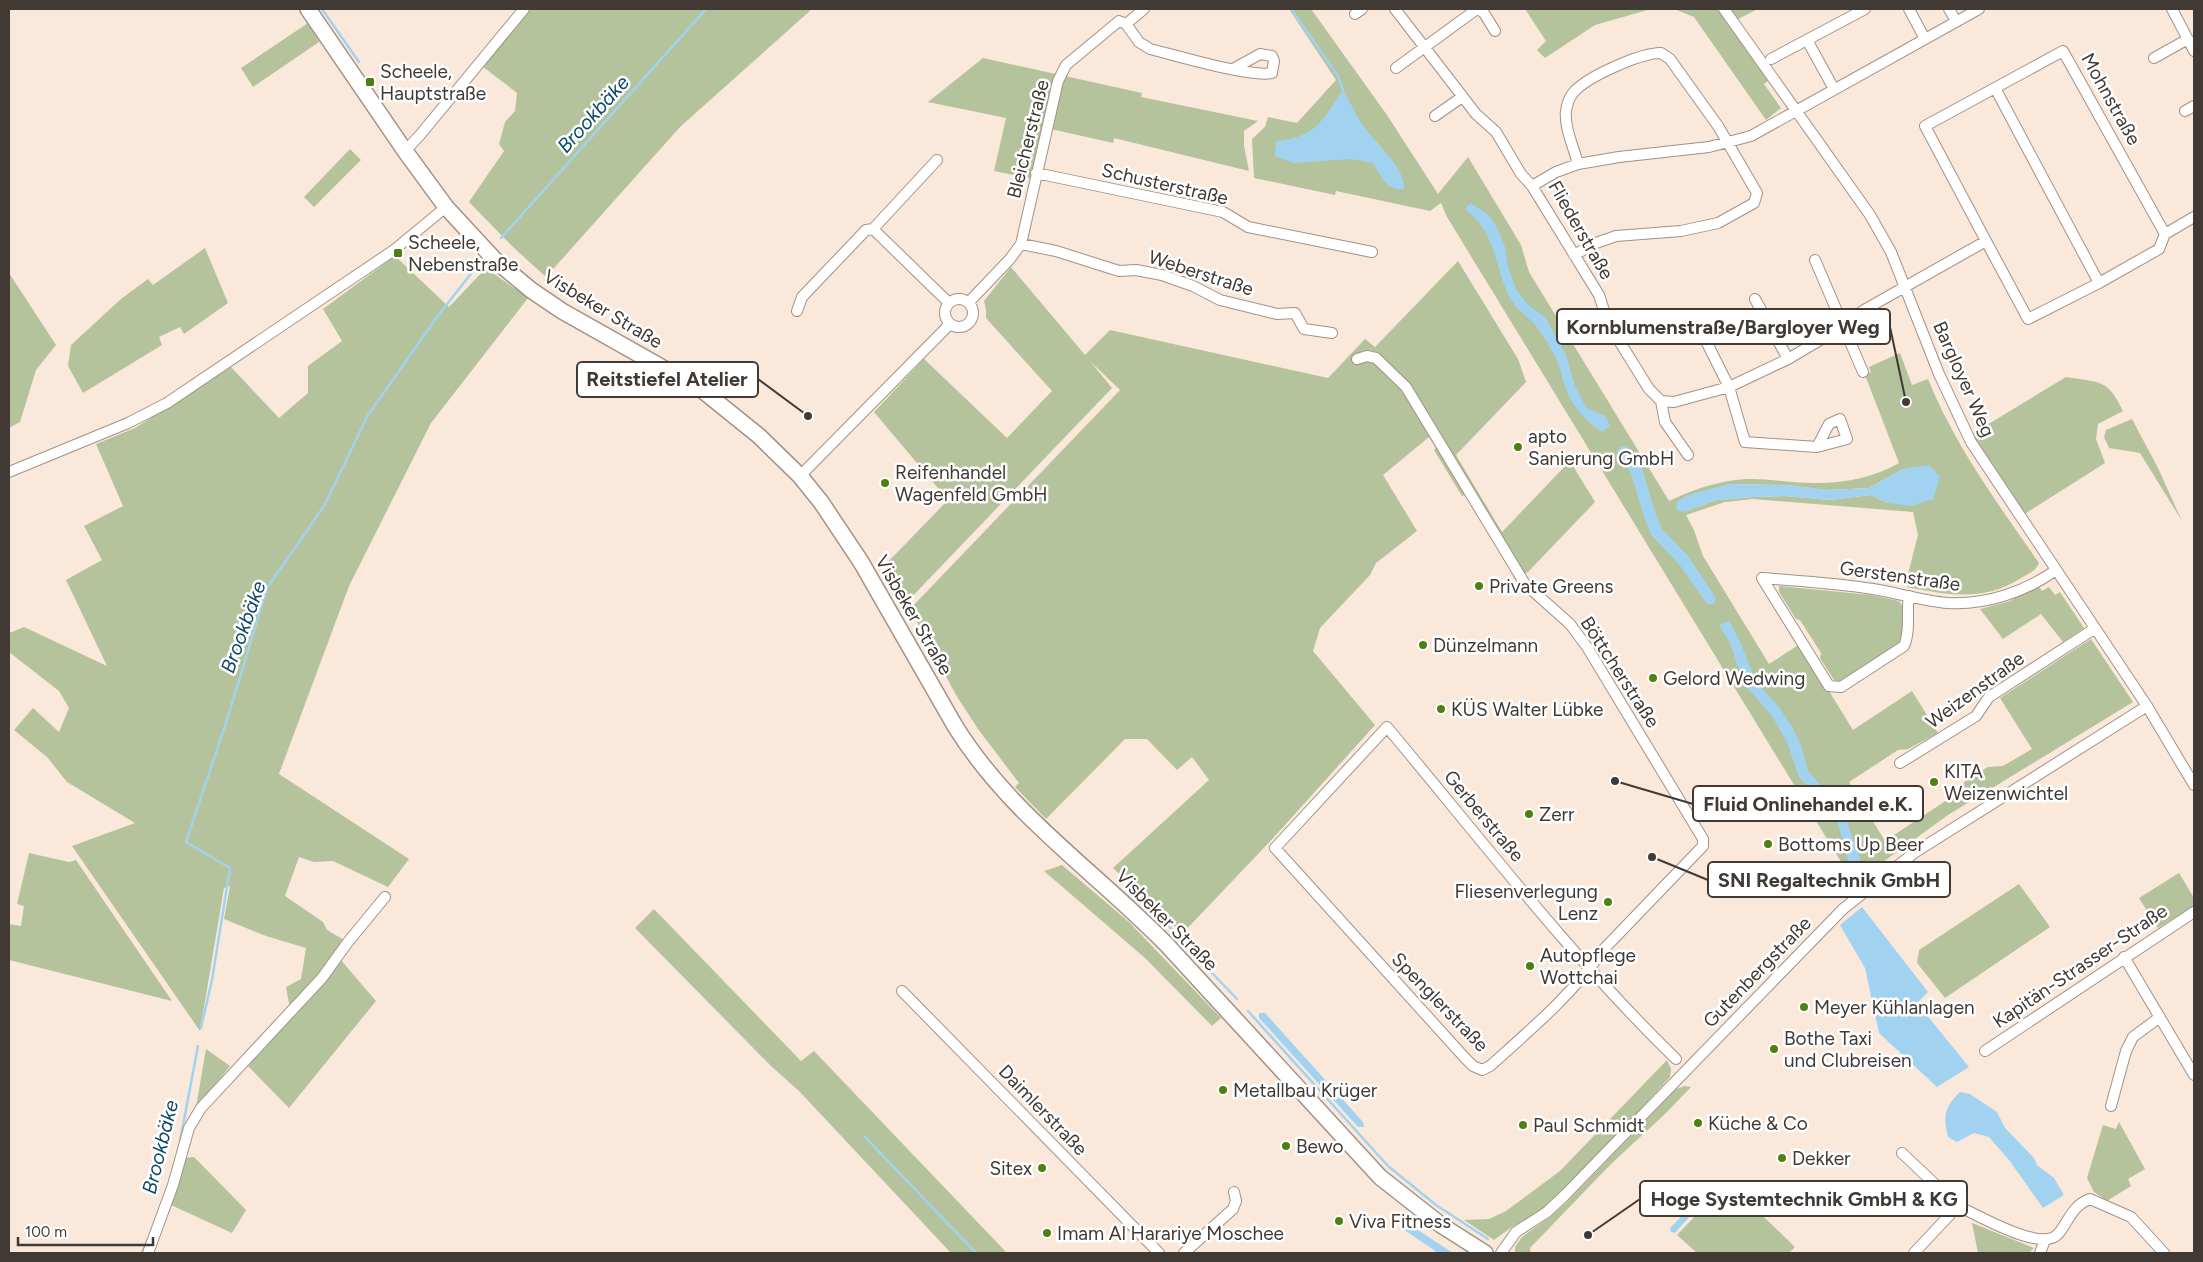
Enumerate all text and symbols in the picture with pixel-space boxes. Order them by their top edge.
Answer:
street label: Mohnstraße [2076,49,2146,149]
place label: Scheele, Hauptstraße [380,60,486,105]
water label: Brookbäke [552,70,634,158]
marker: Scheele, Hauptstraße [364,76,376,88]
street label: Bleicherstraße [1002,77,1054,201]
street label: Schusterstraße [1099,158,1231,210]
street label: Fliederstraße [1543,176,1619,284]
place label: Scheele, Nebenstraße [408,231,518,276]
street label: Weberstraße [1146,245,1256,301]
marker: Scheele, Nebenstraße [392,247,404,259]
street label: Visbeker Straße [539,265,667,353]
callout: Kornblumenstraße/Bargloyer Weg [1557,309,1890,344]
text: Kornblumenstraße/Bargloyer Weg [1566,315,1880,339]
street label: Bargloyer Weg [1928,318,2000,440]
callout: Reitstiefel Atelier [577,362,758,397]
text: Reitstiefel Atelier [586,367,748,391]
place label: apto Sanierung GmbH [1528,425,1674,470]
marker: apto Sanierung GmbH [1512,441,1524,453]
place label: Reifenhandel Wagenfeld GmbH [895,461,1048,506]
marker: Reifenhandel Wagenfeld GmbH [879,477,891,489]
street label: Visbeker Straße [870,551,958,679]
street label: Gerstenstraße [1838,556,1962,596]
place label: Private Greens [1489,575,1614,598]
water label: Brookbäke [215,578,271,676]
marker: Private Greens [1473,580,1485,592]
street label: Böttcherstraße [1576,612,1664,732]
place label: Dünzelmann [1433,634,1538,657]
marker: Dünzelmann [1417,639,1429,651]
street label: Weizenstraße [1921,647,2029,733]
place label: Gelord Wedwing [1663,667,1805,690]
marker: Gelord Wedwing [1647,672,1659,684]
place label: KÜS Walter Lübke [1451,698,1603,721]
marker: KÜS Walter Lübke [1435,703,1447,715]
place label: KITA Weizenwichtel [1944,760,2068,805]
street label: Gerberstraße [1439,766,1529,866]
marker: KITA Weizenwichtel [1928,776,1940,788]
callout: Fluid Onlinehandel e.K. [1693,786,1923,821]
text: Fluid Onlinehandel e.K. [1703,792,1913,816]
place label: Zerr [1539,803,1575,826]
marker: Zerr [1523,808,1535,820]
place label: Bottoms Up Beer [1778,833,1924,856]
marker: Bottoms Up Beer [1762,838,1774,850]
callout: SNI Regaltechnik GmbH [1708,862,1950,897]
street label: Visbeker Straße [1111,864,1223,976]
text: SNI Regaltechnik GmbH [1718,868,1940,892]
place label: Fliesenverlegung Lenz [1455,880,1598,925]
marker: Fliesenverlegung Lenz [1602,896,1614,908]
street label: Kapitän-Strasser-Straße [1988,899,2172,1033]
street label: Gutenbergstraße [1698,912,1816,1032]
place label: Autopflege Wottchai [1540,944,1636,989]
street label: Spenglerstraße [1387,948,1493,1056]
marker: Autopflege Wottchai [1524,960,1536,972]
place label: Meyer Kühlanlagen [1814,996,1975,1019]
marker: Meyer Kühlanlagen [1798,1001,1810,1013]
place label: Bothe Taxi und Clubreisen [1784,1027,1912,1072]
marker: Bothe Taxi und Clubreisen [1768,1043,1780,1055]
street label: Daimlerstraße [994,1060,1092,1160]
place label: Metallbau Krüger [1233,1079,1378,1102]
marker: Metallbau Krüger [1217,1084,1229,1096]
water label: Brookbäke [137,1098,183,1196]
place label: Küche & Co [1708,1112,1808,1135]
place label: Paul Schmidt [1533,1114,1644,1137]
marker: Küche & Co [1692,1117,1704,1129]
marker: Paul Schmidt [1517,1119,1529,1131]
place label: Bewo [1296,1135,1343,1158]
marker: Bewo [1280,1140,1292,1152]
place label: Dekker [1792,1147,1851,1170]
marker: Dekker [1776,1152,1788,1164]
place label: Sitex [989,1157,1032,1180]
marker: Sitex [1036,1162,1048,1174]
callout: Hoge Systemtechnik GmbH & KG [1640,1181,1967,1216]
text: Hoge Systemtechnik GmbH & KG [1650,1187,1958,1211]
place label: Viva Fitness [1349,1210,1451,1233]
scale bar [18,1214,152,1246]
marker: Viva Fitness [1333,1215,1345,1227]
place label: Imam Al Harariye Moschee [1057,1222,1284,1245]
text: 100 m [25,1223,67,1241]
marker: Imam Al Harariye Moschee [1041,1227,1053,1239]

